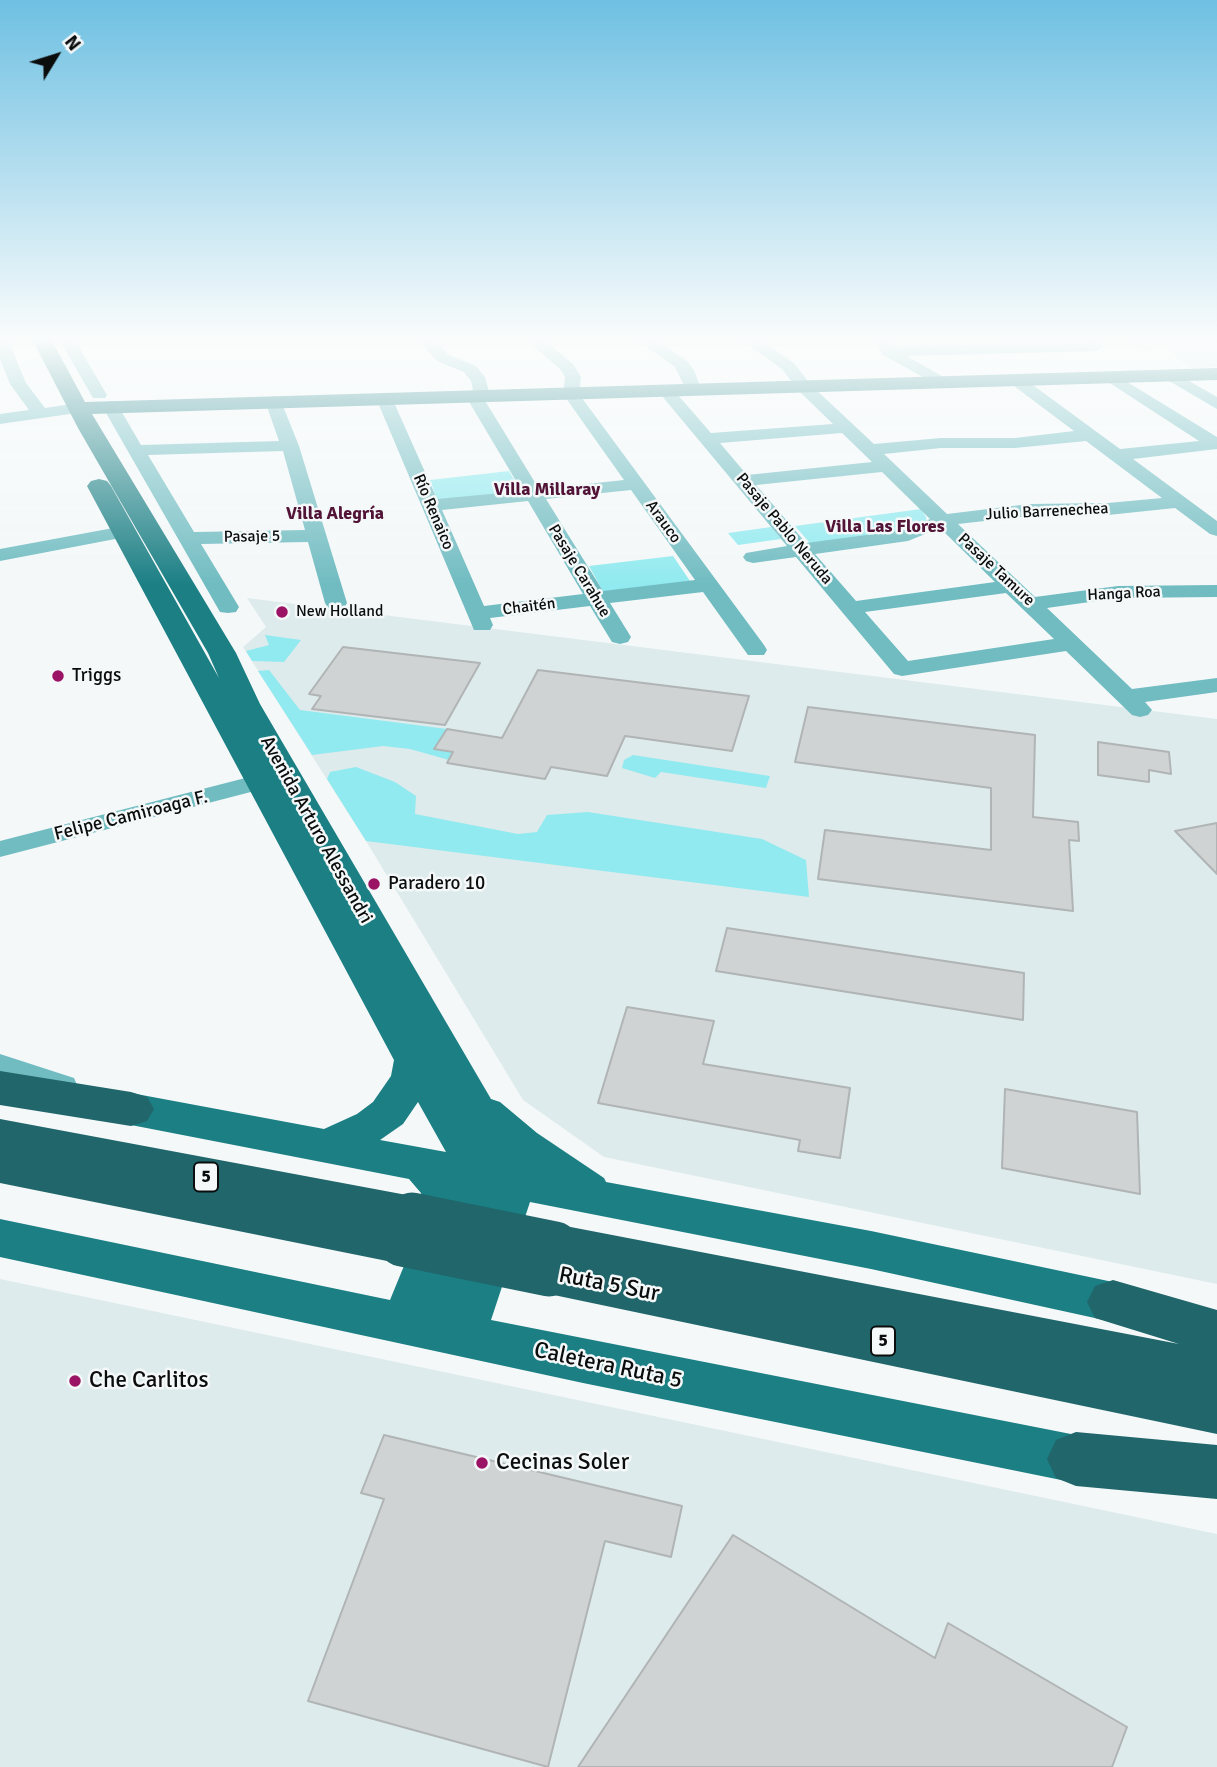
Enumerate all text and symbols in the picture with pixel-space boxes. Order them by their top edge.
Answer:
north arrow [21,21,91,91]
text: N [59,30,86,56]
street label: Pasaje Pablo Neruda [732,469,836,589]
street label: Río Renaico [409,471,457,553]
district label: Villa Millaray [494,479,600,501]
street label: Arauco [641,497,685,547]
street label: Julio Barrenechea [985,499,1109,525]
district label: Villa Alegría [286,503,384,525]
district label: Villa Las Flores [825,516,945,538]
street label: Pasaje Carahue [544,521,614,621]
street label: Pasaje 5 [224,527,280,547]
street label: Pasaje Tamure [954,530,1038,610]
street label: Hanga Roa [1087,582,1161,606]
street label: Chaitén [502,594,556,620]
place label: New Holland [296,602,383,622]
marker: New Holland [274,604,290,620]
place label: Triggs [72,665,121,687]
marker: Triggs [50,668,66,684]
street label: Avenida Arturo Alessandri [255,732,377,928]
street label: Felipe Camiroaga F. [52,786,210,846]
place label: Paradero 10 [388,873,485,895]
marker: Paradero 10 [366,876,382,892]
road number: 5 [194,1162,218,1192]
street label: Ruta 5 Sur [556,1262,662,1308]
road number: 5 [871,1326,895,1356]
street label: Caletera Ruta 5 [531,1337,685,1395]
place label: Che Carlitos [89,1367,208,1395]
marker: Che Carlitos [67,1373,83,1389]
place label: Cecinas Soler [496,1449,629,1477]
marker: Cecinas Soler [474,1455,490,1471]

